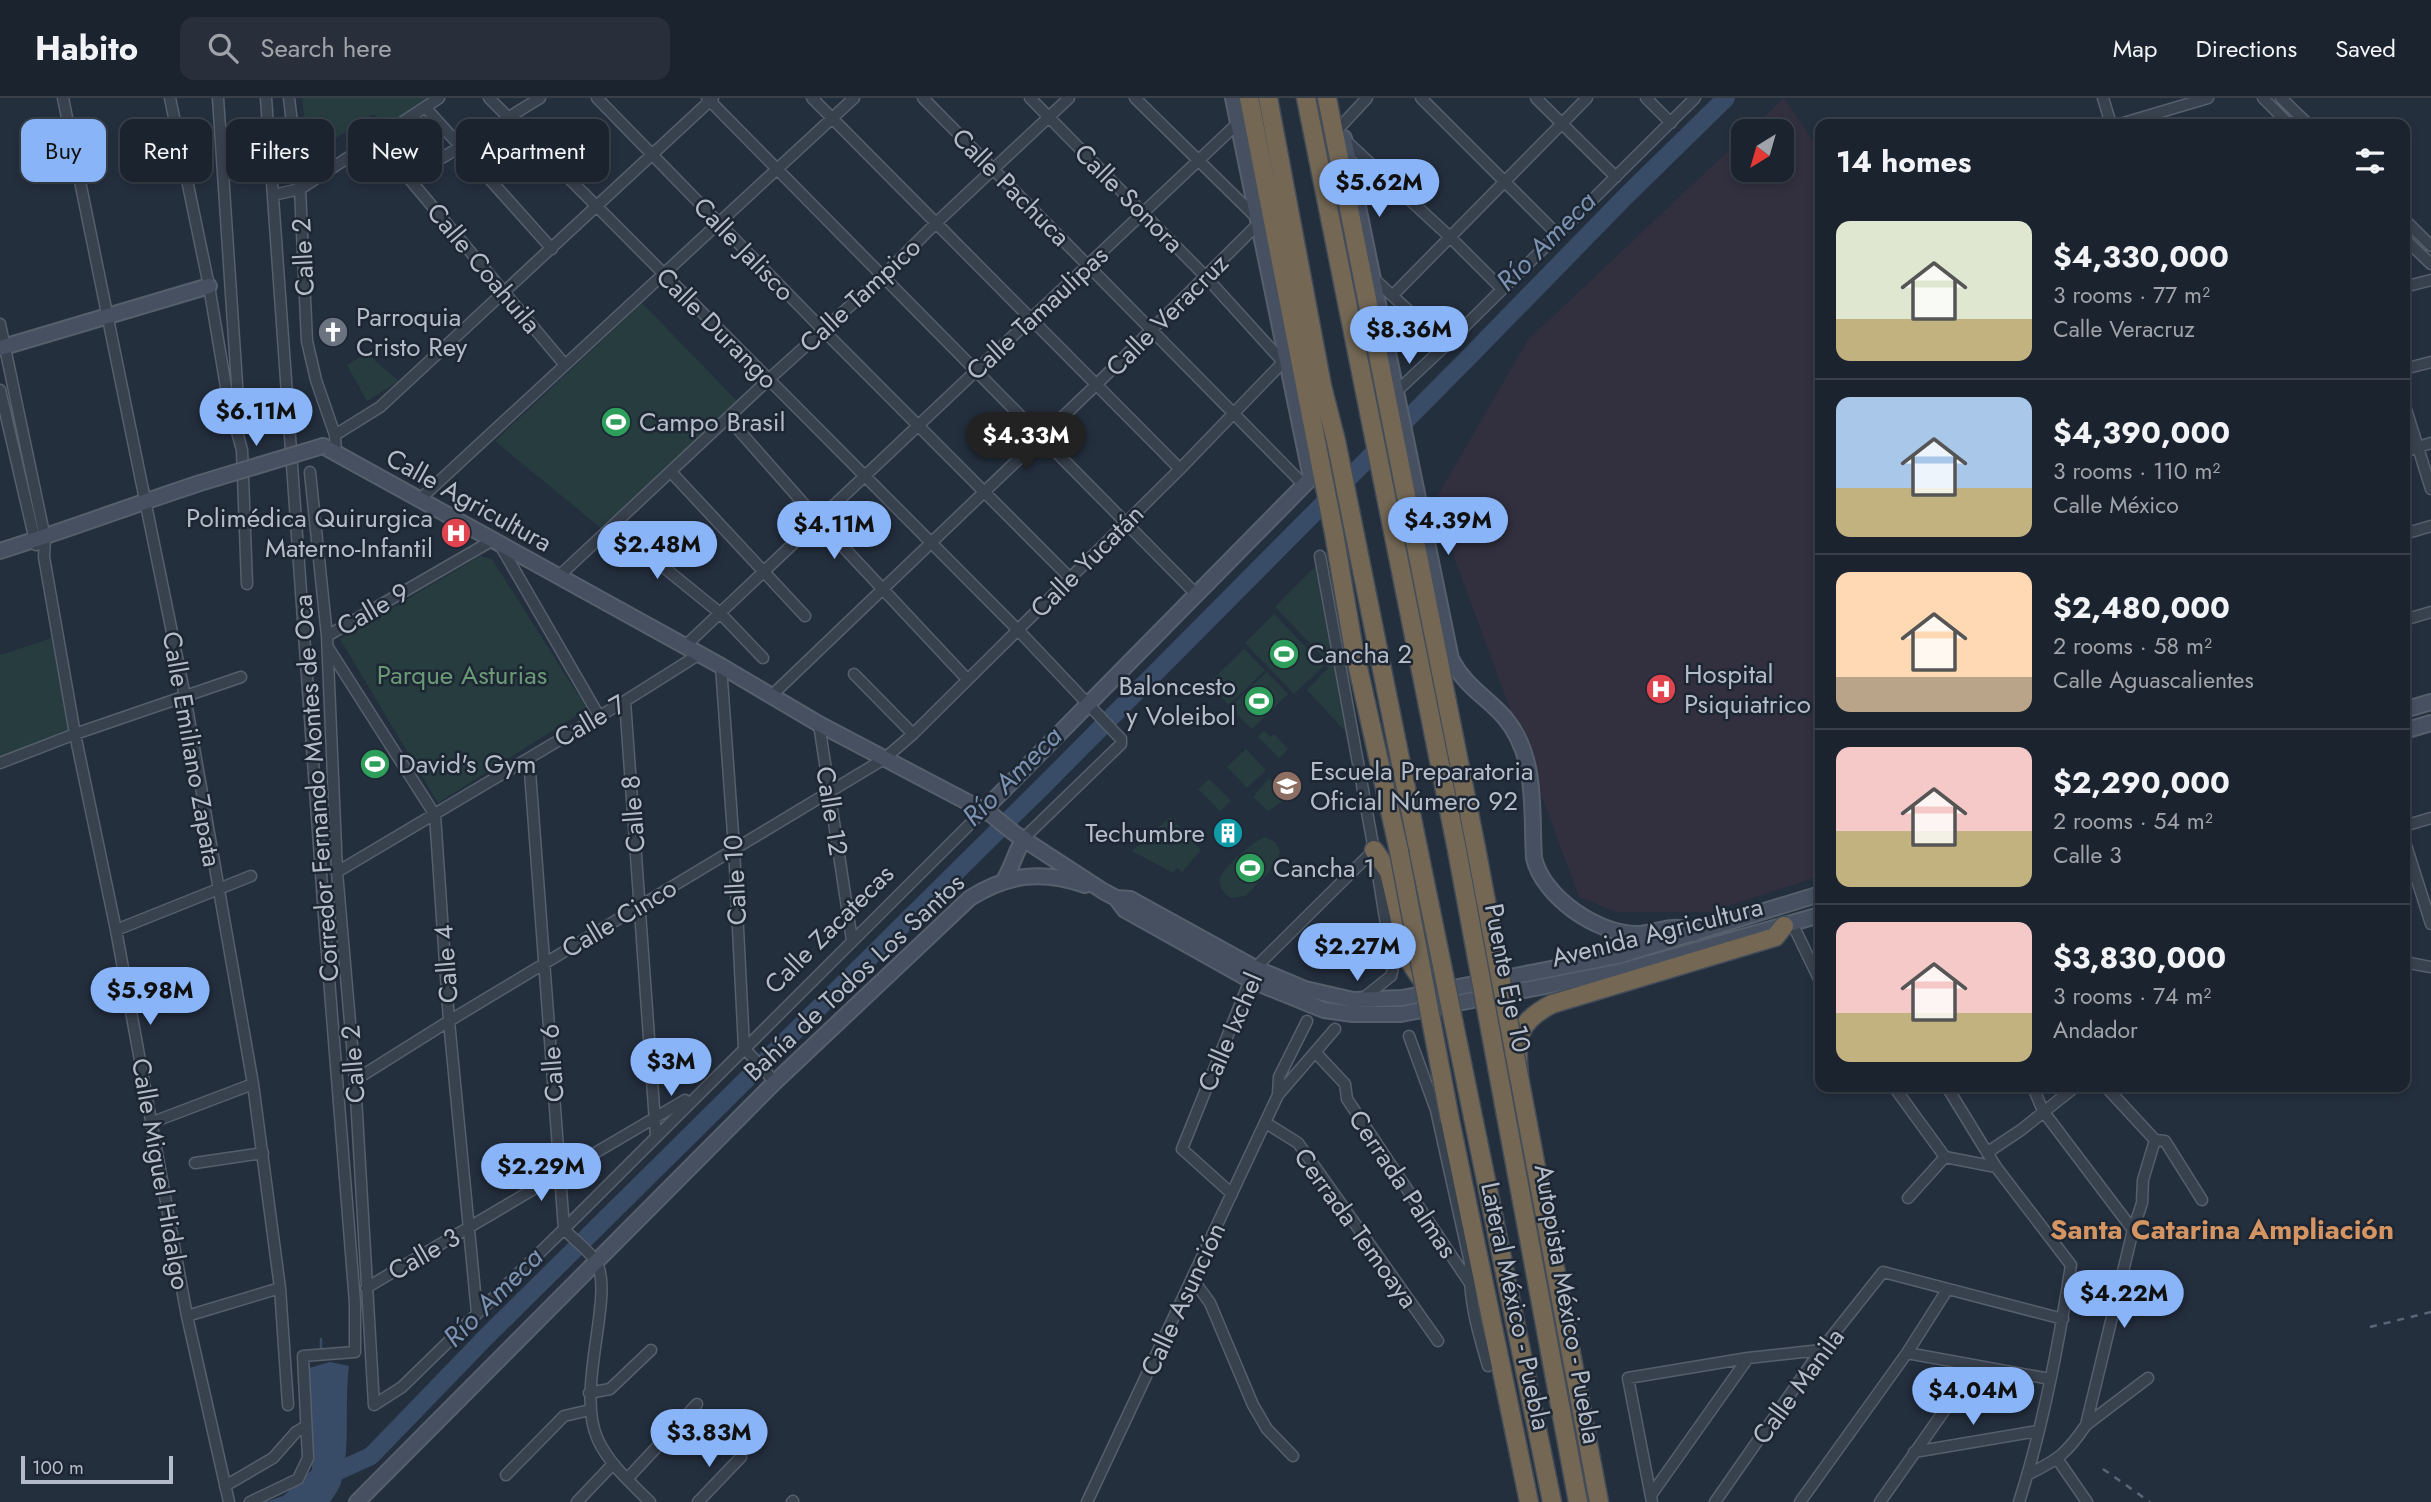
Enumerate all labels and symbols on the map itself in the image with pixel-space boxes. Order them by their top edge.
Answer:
street label: Calle Pachuca [943,119,1079,255]
north arrow [1731,119,1794,182]
street label: Calle Sonora [1066,135,1192,261]
pin: $5.62M [1322,159,1436,219]
water label: Río Ameca [1487,181,1606,300]
street label: Calle Jalisco [684,188,804,310]
street label: Calle Coahuila [418,194,550,342]
street label: Calle 2 [282,217,324,297]
street label: Calle Tampico [791,229,929,361]
street label: Calle Tamaulipas [957,237,1117,389]
street label: Calle Veracruz [1097,245,1237,385]
street label: Calle Durango [647,258,787,398]
place label: Parroquia Cristo Rey [356,298,468,366]
pin: $8.36M [1352,306,1466,366]
church icon: Parroquia Cristo Rey [316,315,350,349]
pin: $6.11M [199,388,313,448]
place label: Campo Brasil [639,403,786,441]
sports icon: Campo Brasil [599,405,633,439]
pin: $4.33M [969,412,1083,472]
street label: Calle Agricultura [379,439,559,561]
street label: Calle Yucatán [1022,496,1152,626]
pin: $4.39M [1391,498,1505,557]
place label: Polimédica Quirurgica Materno-Infantil [186,499,433,567]
pin: $4.11M [777,502,891,561]
hospital icon: Polimédica Quirurgica Materno-Infantil [439,516,473,550]
pin: $2.48M [600,522,714,581]
street label: Calle 9 [330,573,416,645]
street label: Corredor Fernando Montes de Oca [284,593,348,983]
street label: Calle Emiliano Zapata [153,628,231,870]
place label: Cancha 2 [1307,635,1412,673]
sports icon: Cancha 2 [1267,637,1301,671]
place label: Hospital Psiquiatrico [1684,655,1811,723]
park label: Parque Asturias [377,656,547,694]
place label: Baloncesto y Voleibol [1118,667,1236,735]
hospital icon: Hospital Psiquiatrico [1644,672,1678,706]
sports icon: Baloncesto y Voleibol [1242,684,1276,718]
street label: Calle 7 [547,685,633,757]
water label: Río Ameca [953,716,1072,835]
place label: David's Gym [398,745,536,783]
sports icon: David's Gym [358,747,392,781]
place label: Escuela Preparatoria Oficial Número 92 [1310,752,1534,820]
street label: Calle 12 [806,764,858,858]
school or university icon: Escuela Preparatoria Oficial Número 92 [1270,769,1304,803]
street label: Calle 8 [611,774,655,854]
place label: Techumbre [1085,814,1205,852]
building icon: Techumbre [1211,816,1245,850]
street label: Calle 10 [714,834,756,926]
place label: Cancha 1 [1273,849,1375,887]
sports icon: Cancha 1 [1233,851,1267,885]
street label: Calle Zacatecas [755,855,903,1003]
street label: Bahía de Todos Los Santos [735,864,973,1090]
street label: Calle Cinco [554,869,684,967]
street label: Avenida Agricultura [1547,887,1767,977]
street label: Puente Eje 10 [1475,900,1541,1056]
street label: Calle 4 [424,923,468,1005]
pin: $2.27M [1300,924,1414,983]
street label: Calle Ixchel [1188,967,1272,1097]
pin: $5.98M [93,968,207,1027]
street label: Calle 6 [530,1023,574,1103]
street label: Calle 2 [331,1024,375,1104]
pin: $3M [637,1038,705,1098]
street label: Calle Miguel Hidalgo [122,1055,200,1293]
street label: Cerrada Palmas [1339,1102,1467,1266]
street label: Cerrada Temoaya [1285,1140,1427,1316]
pin: $2.29M [484,1144,598,1203]
street label: Autopista México - Puebla [1525,1161,1611,1447]
street label: Lateral México - Puebla [1471,1178,1561,1434]
district label: Santa Catarina Ampliación [2050,1209,2394,1250]
street label: Calle Asunción [1131,1216,1235,1382]
street label: Calle 3 [381,1218,467,1290]
water label: Río Ameca [434,1237,553,1356]
pin: $4.22M [2067,1270,2181,1330]
street label: Calle Manila [1743,1320,1853,1452]
pin: $4.04M [1916,1368,2030,1427]
pin: $3.83M [652,1410,766,1469]
scale bar [21,1453,173,1485]

